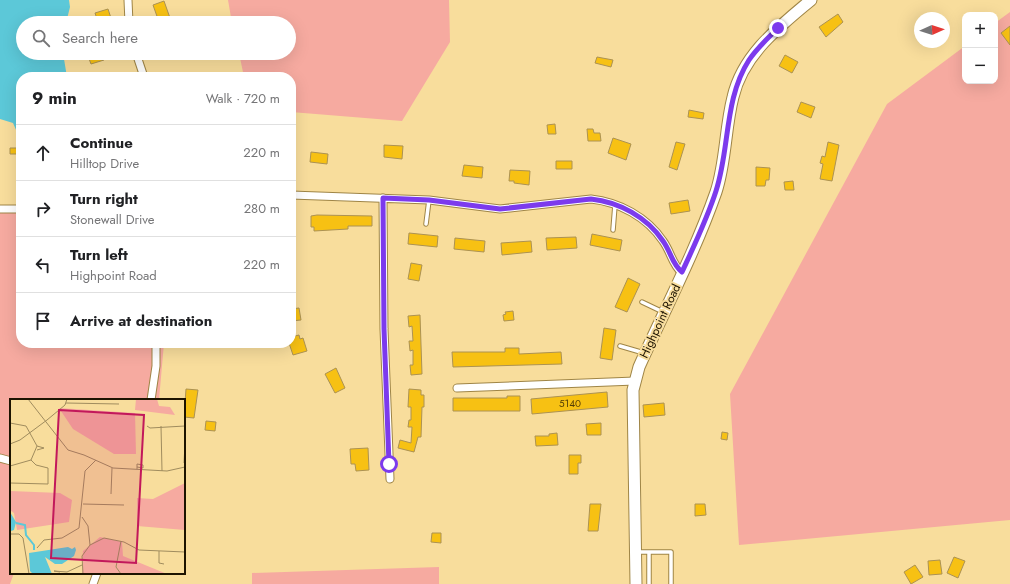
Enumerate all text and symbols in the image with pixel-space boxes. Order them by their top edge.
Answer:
north arrow [914,12,950,48]
map controls [962,12,998,84]
button: + [962,12,998,48]
search box [16,16,296,60]
route end [769,19,787,37]
icon: search [30,27,52,49]
text: Search here [62,27,138,49]
button: − [962,48,998,84]
text: 9 min [32,86,77,110]
text: Walk · 720 m [206,89,280,108]
text: Continue [70,132,133,154]
icon: ahead [32,142,54,164]
text: 220 m [243,143,280,162]
text: Hilltop Drive [70,154,139,173]
text: Turn right [70,188,138,210]
icon: right [32,198,54,220]
text: 280 m [244,199,280,218]
text: Stonewall Drive [70,210,155,229]
text: Turn left [70,244,128,266]
icon: left [32,254,54,276]
text: 220 m [243,255,280,274]
text: Highpoint Road [70,266,157,285]
street label: Highpoint Road [635,281,685,361]
icon: arrive [32,310,54,332]
text: Arrive at destination [70,310,212,332]
house number: 5140 [559,396,581,411]
inset map [10,399,185,574]
route start [380,455,398,473]

